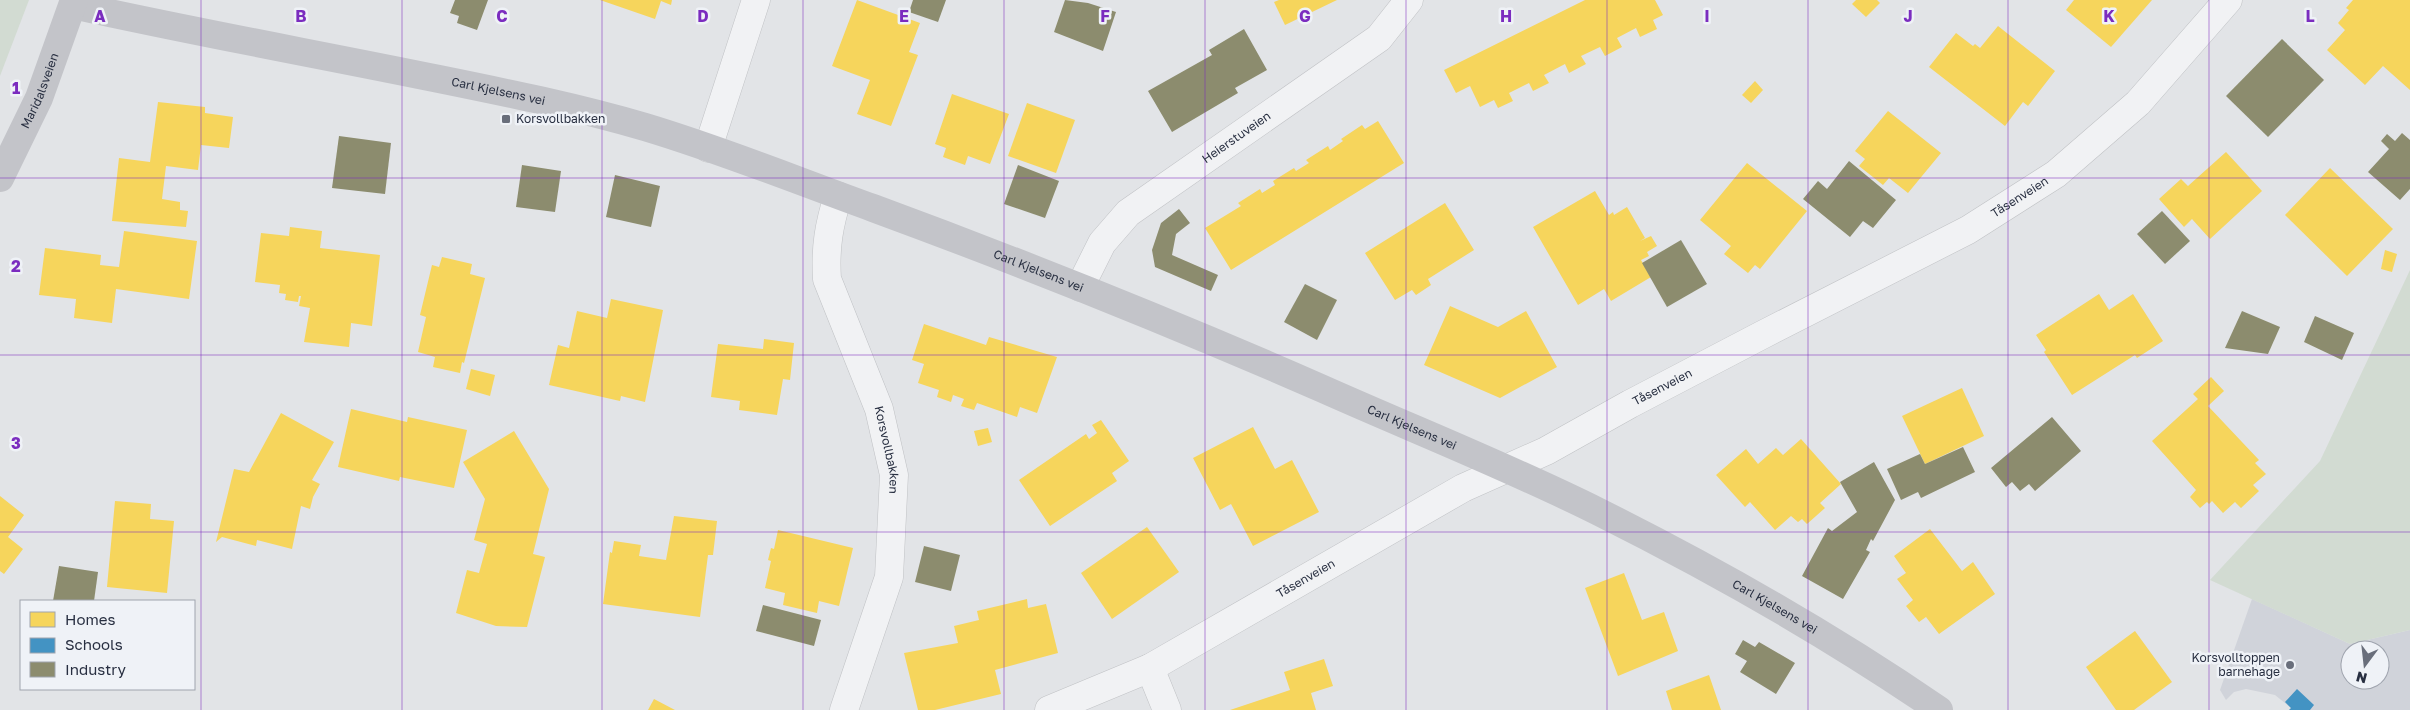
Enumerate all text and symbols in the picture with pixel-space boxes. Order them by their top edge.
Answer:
text: A [94,6,106,26]
text: B [295,6,307,26]
text: C [496,6,508,26]
text: D [697,6,709,26]
text: E [899,6,909,26]
text: F [1100,6,1110,26]
text: G [1299,6,1311,26]
text: H [1500,6,1512,26]
text: I [1704,6,1710,26]
text: J [1903,6,1913,26]
text: K [2103,6,2115,26]
text: L [2305,6,2315,26]
street label: Maridalsveien [17,51,61,131]
street label: Carl Kjelsens vei [450,74,547,108]
text: 1 [12,78,20,98]
street label: Heierstuveien [1199,108,1273,166]
place label: Korsvollbakken [516,111,605,126]
marker: Korsvollbakken [500,113,512,125]
street label: Tåsenveien [1988,173,2051,220]
street label: Carl Kjelsens vei [991,246,1086,295]
text: 2 [11,256,21,276]
street label: Tåsenveien [1630,365,1694,408]
street label: Carl Kjelsens vei [1365,401,1459,453]
street label: Korsvollbakken [872,404,902,494]
text: 3 [11,433,21,453]
street label: Tåsenveien [1274,555,1337,601]
street label: Carl Kjelsens vei [1730,576,1820,637]
legend [20,600,195,690]
text: Homes [65,610,115,628]
text: Schools [65,635,123,653]
north arrow [2340,640,2390,690]
place label: Korsvolltoppen barnehage [2191,650,2280,679]
marker: Korsvolltoppen barnehage [2284,659,2296,671]
text: Industry [65,660,126,678]
text: N [2354,668,2369,688]

